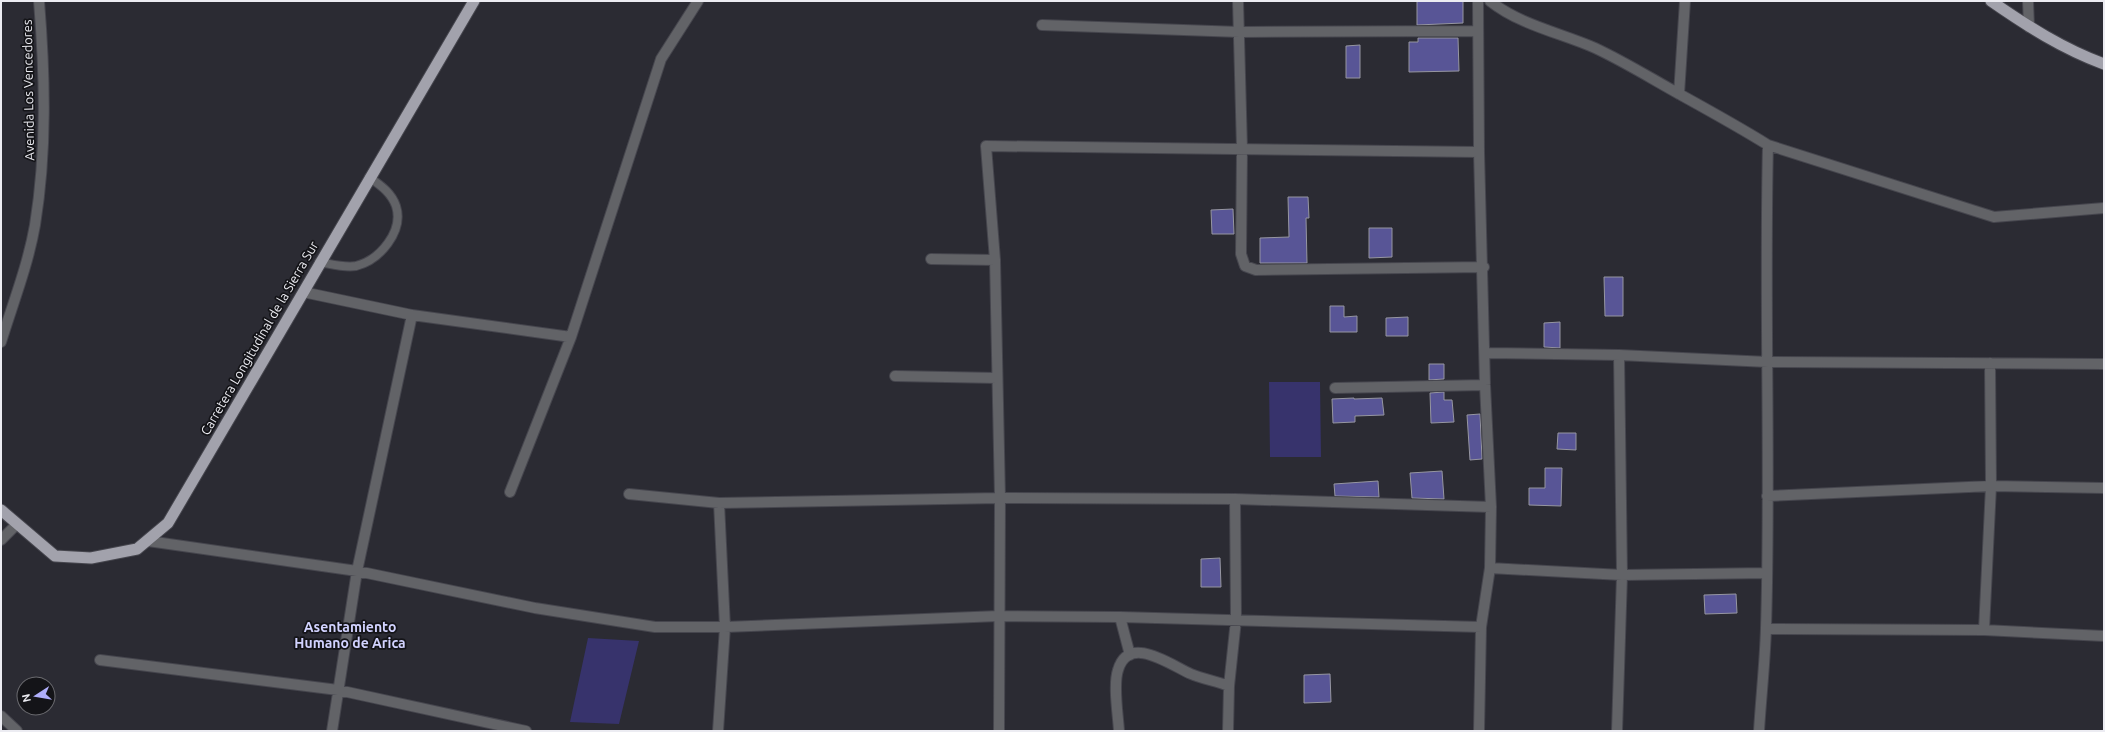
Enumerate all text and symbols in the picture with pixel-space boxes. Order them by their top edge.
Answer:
street label: Avenida Los Vencedores [20,19,36,161]
street label: Carretera Longitudinal de la Sierra Sur [198,239,320,437]
district label: Asentamiento Humano de Arica [294,619,406,651]
north arrow [16,676,56,716]
text: N [19,693,33,703]

